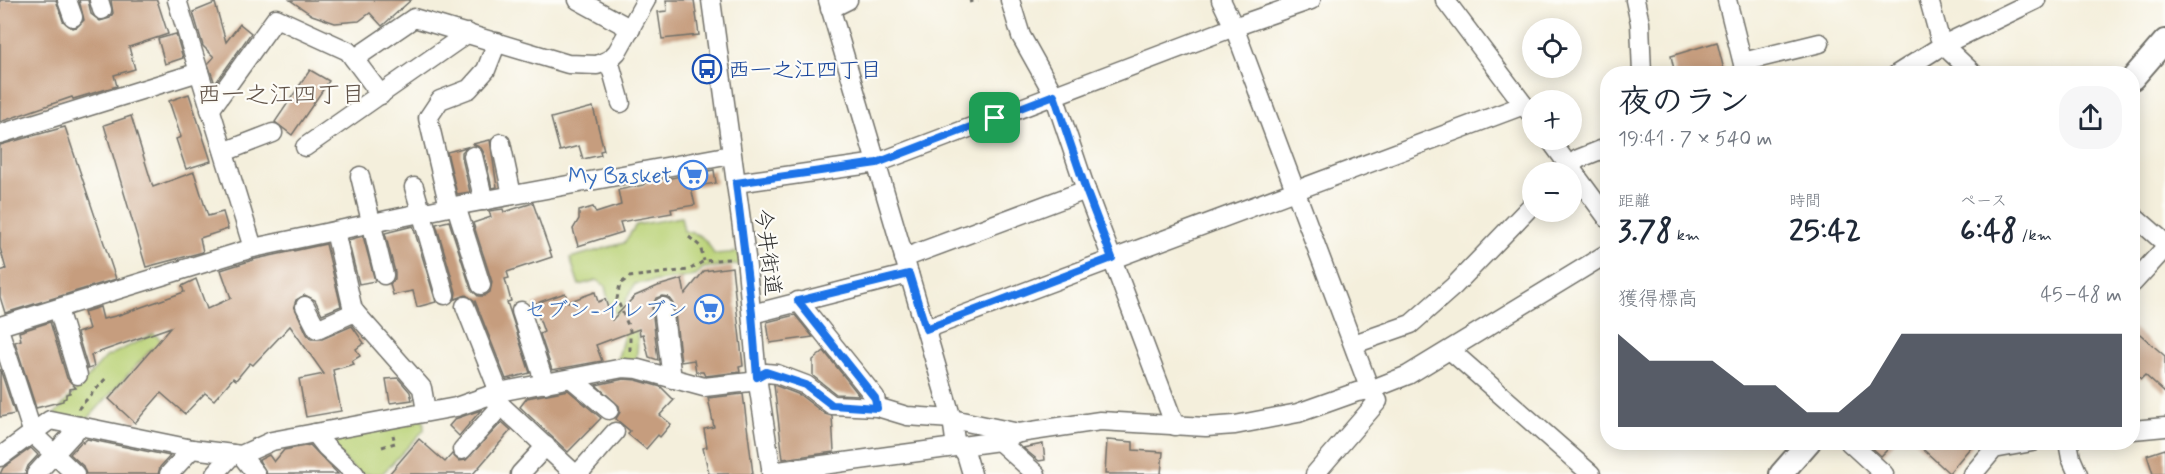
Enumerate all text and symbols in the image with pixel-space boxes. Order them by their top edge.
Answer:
map controls [1522,18,1582,222]
button: locate [1522,18,1582,78]
bus stop icon: 西一之江四丁目 [691,53,723,85]
place label: 西一之江四丁目 [728,57,882,85]
district label: 西一之江四丁目 [197,80,365,111]
text: 夜のラン [1618,81,1750,125]
button: share [2059,86,2122,149]
button: + [1522,90,1582,150]
pin [969,92,1020,143]
icon: arrive [978,101,1011,134]
text: 19:41 · 7 × 540 m [1618,126,1772,153]
supermarket icon: My Basket [677,159,709,191]
button: − [1522,162,1582,222]
place label: My Basket [568,163,672,191]
text: 距離 [1618,191,1650,212]
text: 時間 [1789,191,1821,212]
text: ペース [1960,191,2007,212]
street label: 今井街道 [748,207,786,298]
text: 3.78 [1618,212,1672,251]
text: 25:42 [1789,212,1861,251]
text: 6:48 [1960,212,2017,251]
text: km [1672,225,1700,246]
text: /km [2017,225,2052,246]
text: 45–48 m [2040,282,2122,309]
text: 獲得標高 [1618,286,1698,313]
supermarket icon: セブン-イレブン [693,293,725,325]
place label: セブン-イレブン [524,297,688,325]

